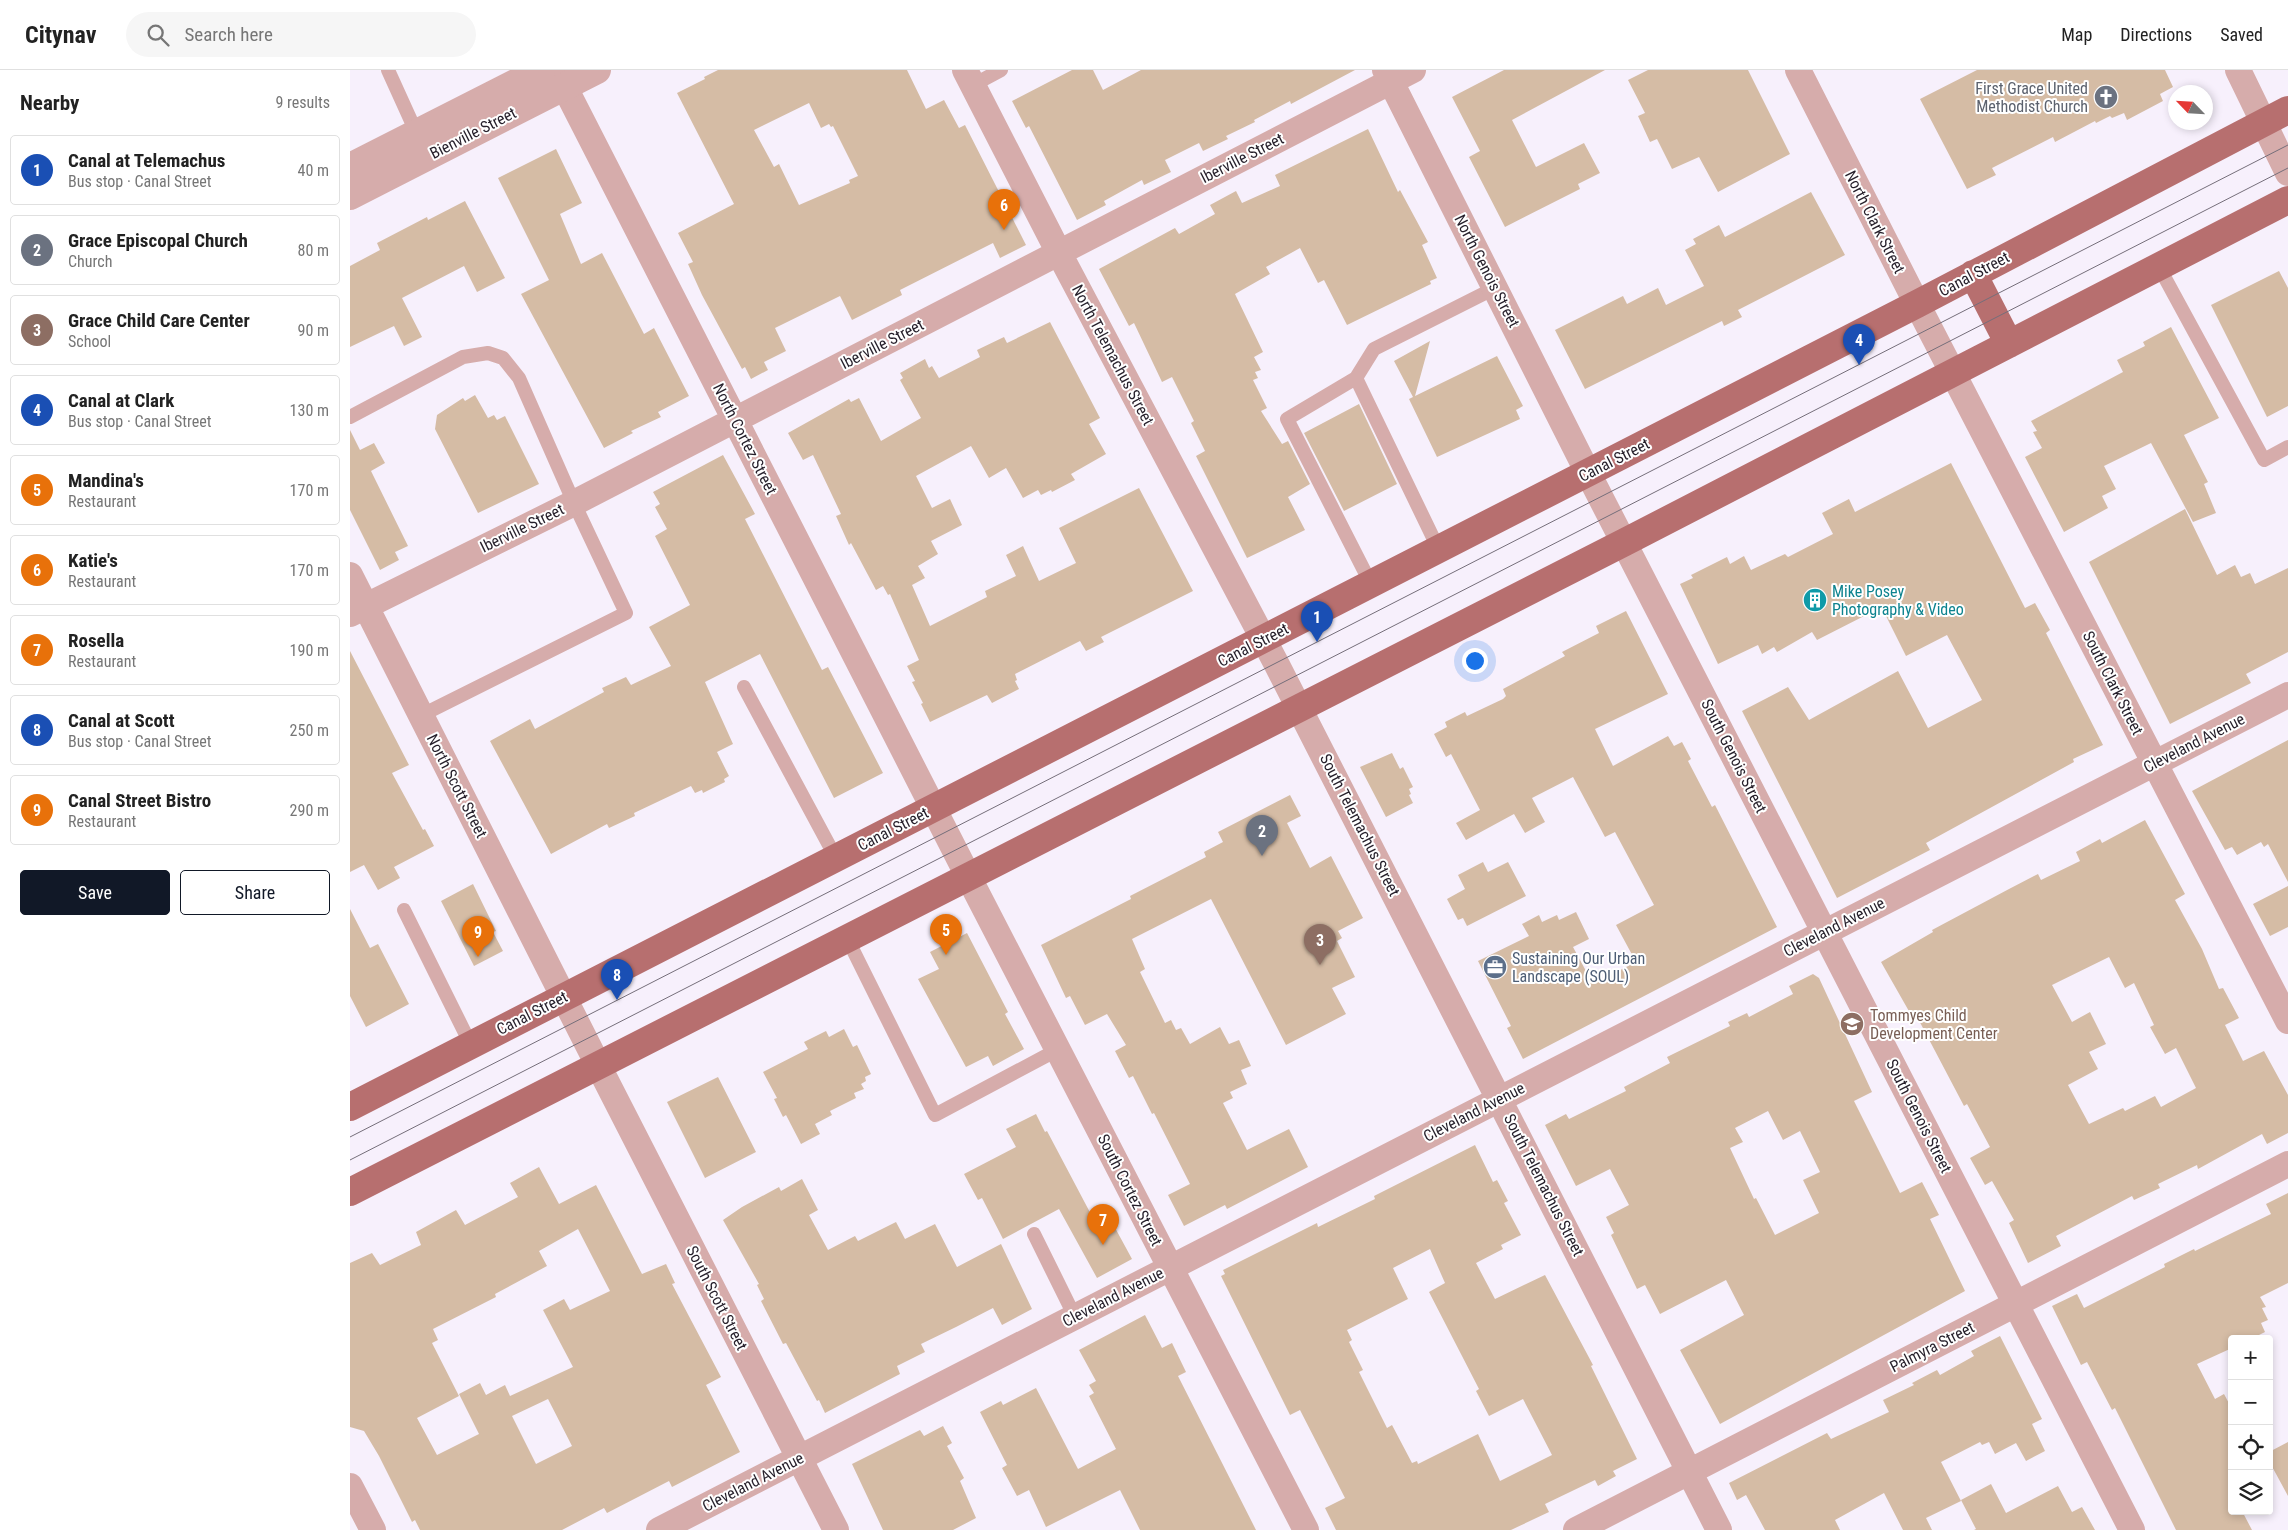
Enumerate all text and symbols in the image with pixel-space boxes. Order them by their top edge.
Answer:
search box [126,12,476,57]
text: Citynav [25,21,96,49]
icon: search [144,21,172,49]
text: Search here [184,23,273,46]
text: Map [2061,24,2092,45]
text: Directions [2120,24,2192,45]
text: Saved [2220,24,2263,45]
place label: First Grace United Methodist Church [1975,79,2088,116]
church icon: First Grace United Methodist Church [2093,84,2119,110]
north arrow [2168,85,2213,130]
text: Nearby [20,91,79,115]
text: 9 results [275,93,330,112]
street label: Bienville Street [427,103,520,163]
street label: Iberville Street [1197,129,1287,187]
text: Canal at Telemachus [68,149,225,172]
text: 1 [33,161,41,180]
text: 40 m [297,161,329,180]
street label: North Clark Street [1841,167,1909,277]
text: Bus stop · Canal Street [68,172,211,191]
pin: 6 [988,189,1020,230]
street label: North Genois Street [1450,211,1524,331]
text: Grace Episcopal Church [68,229,248,252]
text: 2 [33,241,41,260]
text: 80 m [297,241,329,260]
street label: Canal Street [1936,247,2013,300]
text: Church [68,252,112,271]
street label: North Telemachus Street [1068,282,1158,429]
text: Grace Child Care Center [68,309,250,332]
street label: Iberville Street [837,315,927,373]
text: 3 [33,321,41,340]
text: 90 m [297,321,329,340]
pin: 4 [1843,324,1875,365]
text: School [68,332,111,351]
street label: North Cortez Street [709,380,781,498]
text: Canal at Clark [68,389,174,412]
text: 4 [33,401,41,420]
text: 130 m [290,401,329,420]
text: Bus stop · Canal Street [68,412,211,431]
street label: Canal Street [1575,434,1653,486]
text: Mandina's [68,469,144,492]
text: 5 [33,481,41,500]
text: 170 m [290,481,329,500]
text: Restaurant [68,492,136,511]
street label: Iberville Street [477,499,567,556]
text: Katie's [68,549,118,572]
text: 6 [33,561,41,580]
text: 170 m [290,561,329,580]
text: Restaurant [68,572,136,591]
place label: Mike Posey Photography & Video [1832,582,1964,619]
building icon: Mike Posey Photography & Video [1802,587,1828,613]
pin: 1 [1301,601,1333,642]
street label: Canal Street [1214,619,1292,671]
street label: South Clark Street [2079,628,2147,738]
text: Rosella [68,629,124,652]
text: 7 [33,641,41,660]
text: 190 m [290,641,329,660]
your location [1462,648,1488,674]
text: Restaurant [68,652,136,671]
street label: South Genois Street [1697,696,1771,816]
text: Canal at Scott [68,709,175,732]
street label: Cleveland Avenue [2140,709,2248,777]
text: 8 [33,721,41,740]
text: 250 m [290,721,329,740]
street label: North Scott Street [423,731,491,841]
text: Bus stop · Canal Street [68,732,211,751]
street label: South Telemachus Street [1316,751,1404,900]
text: Canal Street Bistro [68,789,211,812]
text: 9 [33,801,41,820]
text: 290 m [290,801,329,820]
street label: Canal Street [854,803,932,855]
text: Restaurant [68,812,136,831]
pin: 2 [1246,815,1278,856]
button: Save [20,870,170,915]
button: Share [180,870,330,915]
street label: Cleveland Avenue [1780,893,1888,961]
pin: 5 [930,914,962,955]
pin: 9 [462,916,494,957]
pin: 3 [1304,924,1336,965]
place label: Sustaining Our Urban Landscape (SOUL) [1512,949,1645,986]
office icon: Sustaining Our Urban Landscape (SOUL) [1482,954,1508,980]
pin: 8 [601,959,633,1000]
street label: Canal Street [493,987,571,1039]
place label: Tommyes Child Development Center [1870,1006,1998,1043]
school or university icon: Tommyes Child Development Center [1839,1011,1865,1037]
street label: South Genois Street [1882,1056,1956,1176]
street label: Cleveland Avenue [1420,1078,1528,1146]
street label: South Telemachus Street [1500,1111,1588,1260]
street label: South Cortez Street [1094,1131,1167,1249]
pin: 7 [1087,1204,1119,1245]
street label: South Scott Street [683,1243,752,1354]
street label: Cleveland Avenue [1059,1263,1167,1331]
street label: Palmyra Street [1887,1317,1978,1376]
map controls [2228,1335,2273,1515]
button: + [2228,1335,2273,1380]
button: − [2228,1380,2273,1425]
button: locate [2228,1425,2273,1470]
street label: Cleveland Avenue [699,1448,807,1516]
button: layers [2228,1470,2273,1515]

